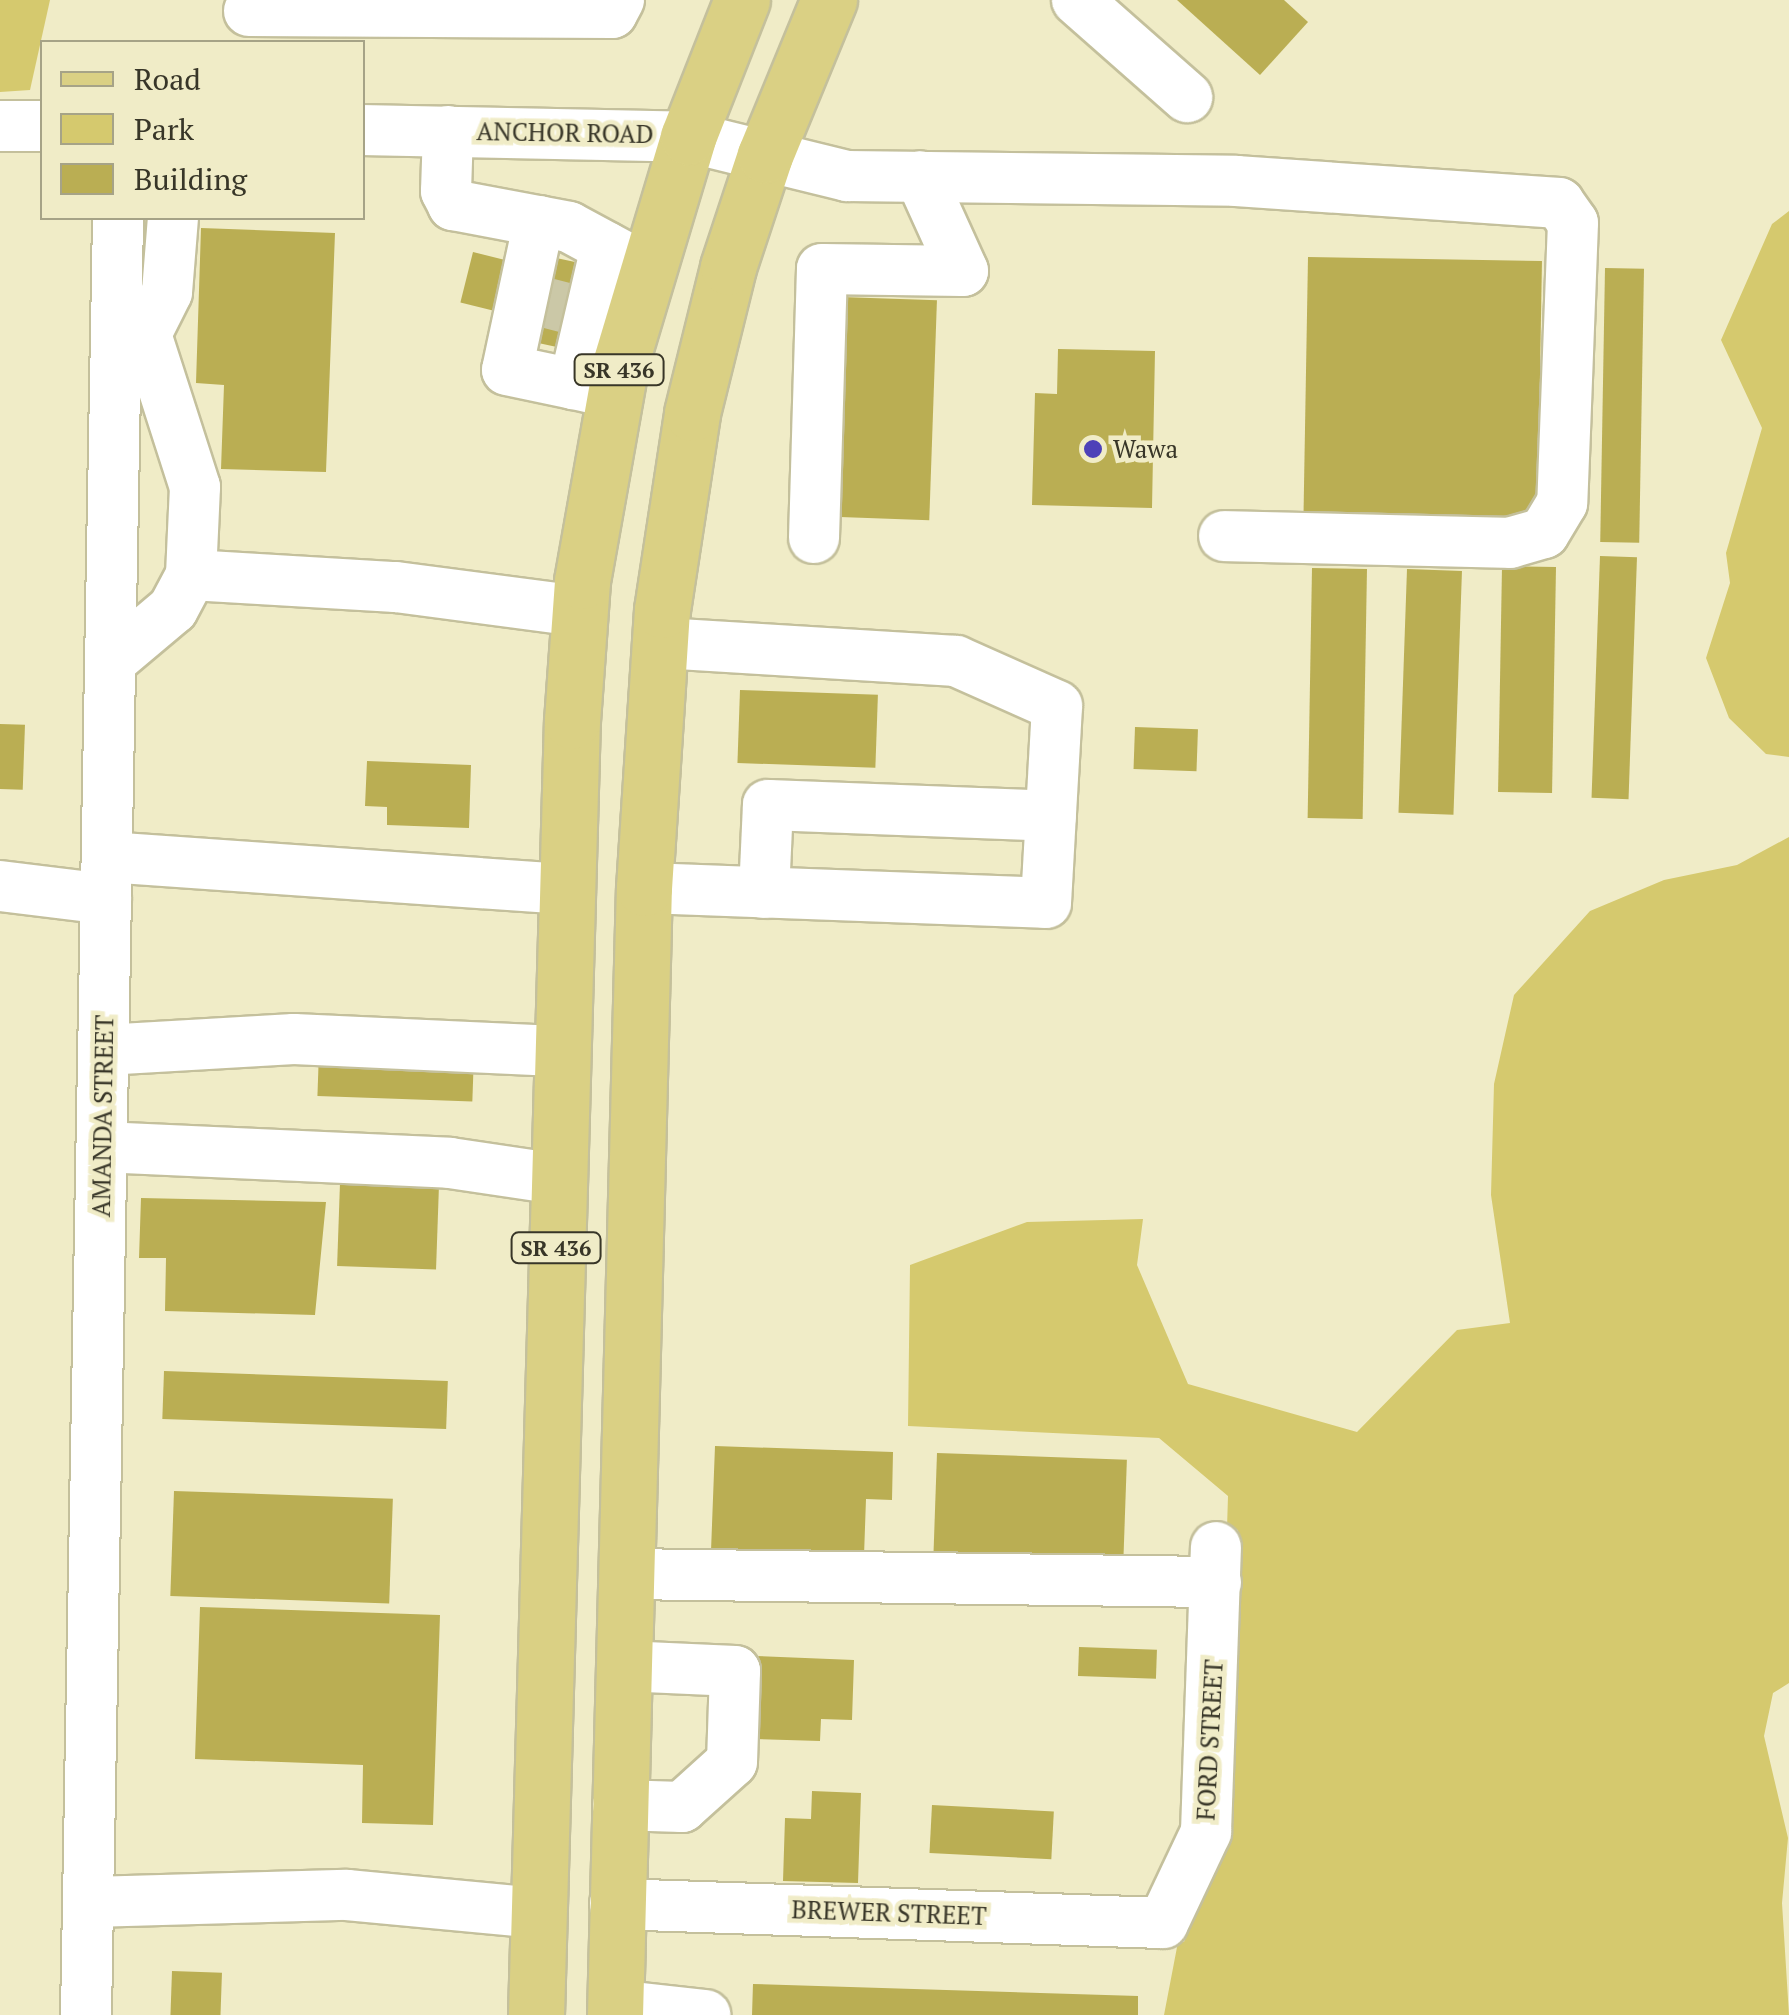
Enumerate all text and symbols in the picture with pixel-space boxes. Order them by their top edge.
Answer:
legend [40,40,365,220]
text: Road [134,59,201,99]
text: Park [134,109,194,149]
street label: ANCHOR ROAD [476,116,654,150]
text: Building [134,159,247,199]
road number: SR 436 [572,353,666,387]
place label: Wawa [1113,434,1178,464]
marker: Wawa [1082,438,1104,460]
street label: AMANDA STREET [86,1014,120,1218]
road number: SR 436 [508,1231,604,1265]
street label: FORD STREET [1191,1659,1229,1821]
street label: BREWER STREET [791,1895,987,1931]

